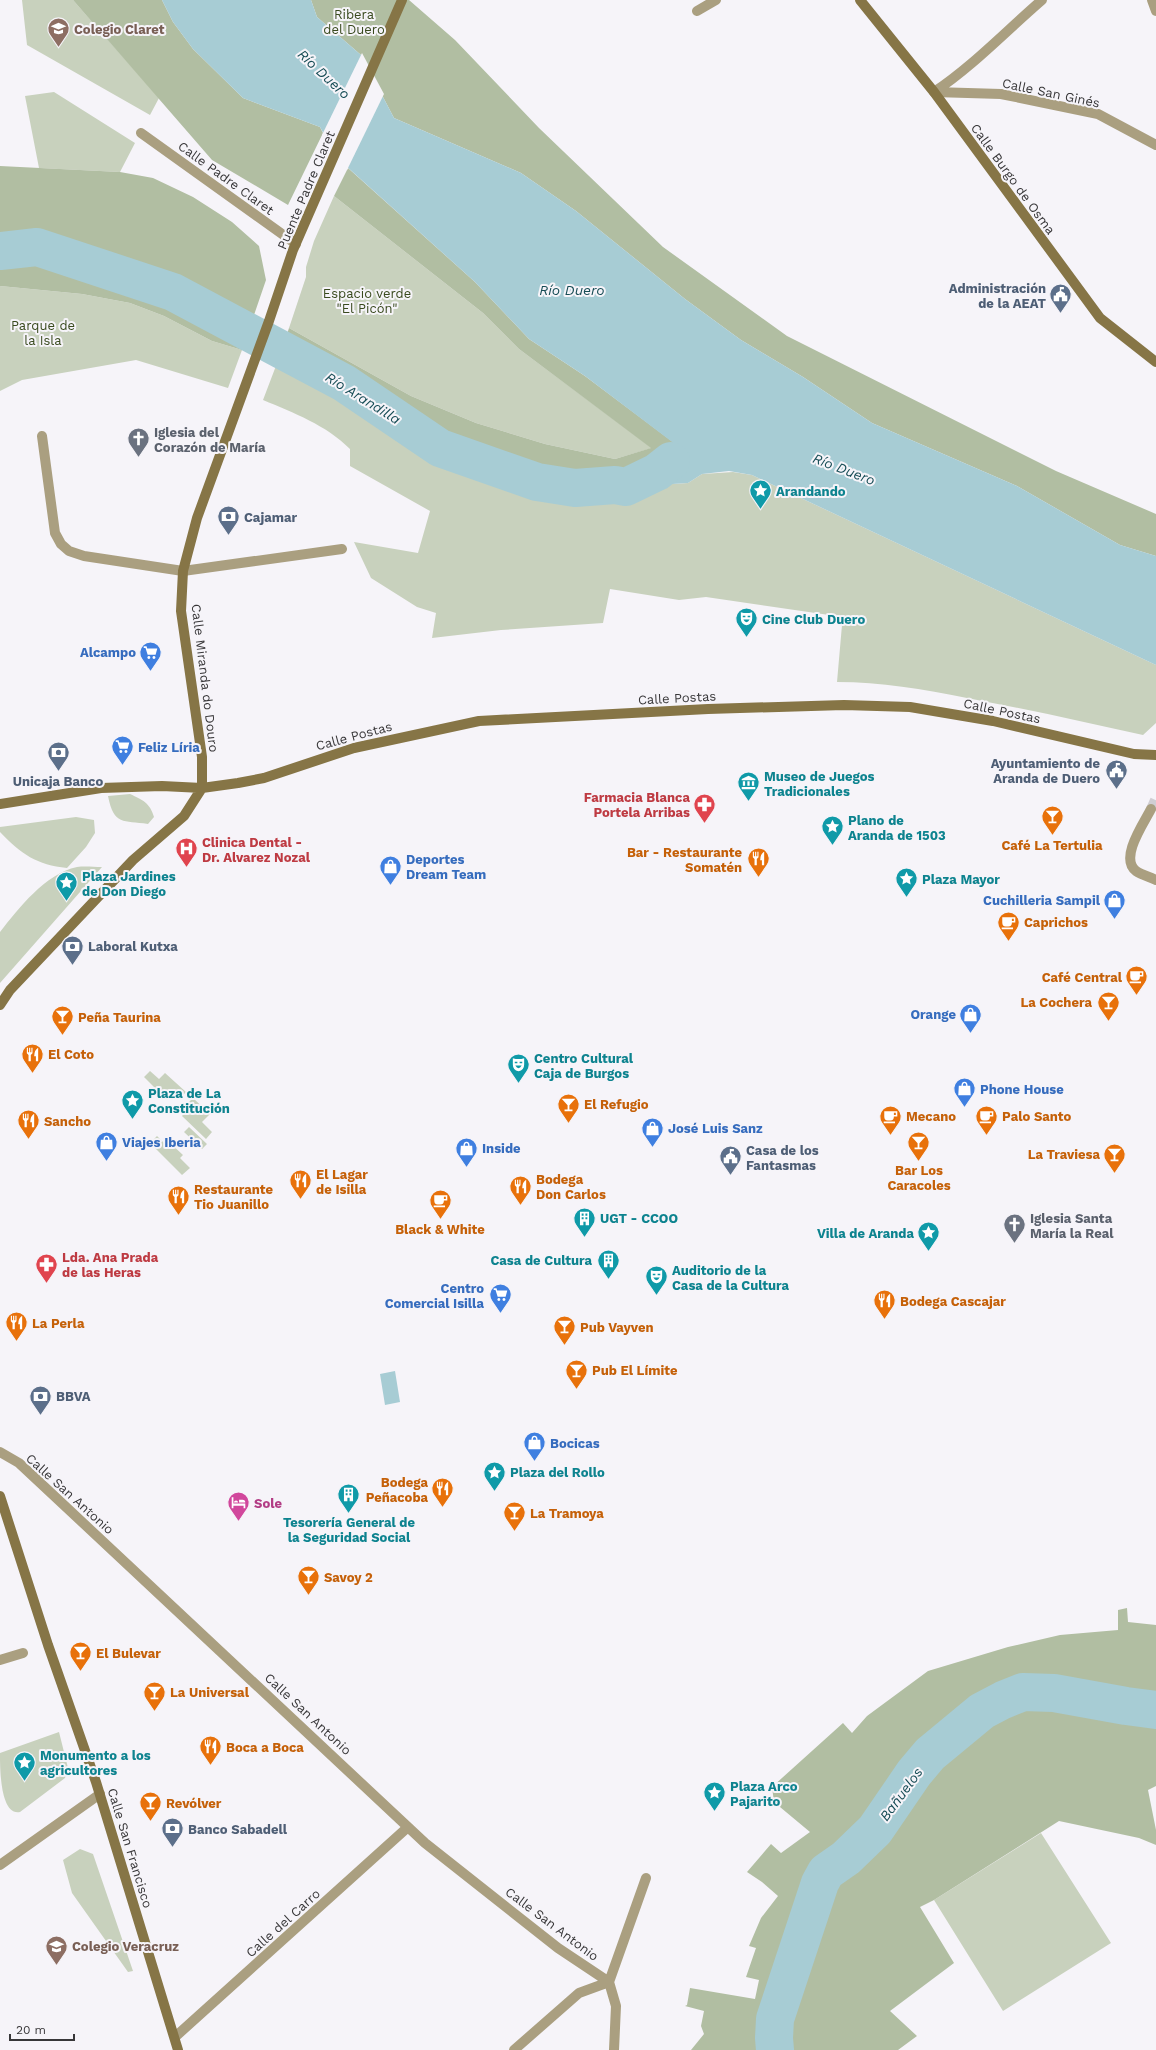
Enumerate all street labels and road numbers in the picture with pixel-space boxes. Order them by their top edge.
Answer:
street label: Calle San Ginés [1001,75,1101,111]
street label: Calle Burgo de Osma [968,121,1059,238]
street label: Puente Padre Claret [274,128,338,252]
street label: Calle Padre Claret [175,138,277,218]
street label: Calle Miranda do Douro [188,603,222,753]
street label: Calle Postas [638,688,717,708]
street label: Calle Postas [962,696,1042,727]
street label: Calle Postas [314,719,394,753]
street label: Calle San Antonio [23,1451,117,1537]
street label: Calle San Antonio [262,1670,354,1758]
street label: Calle San Francisco [105,1786,155,1910]
street label: Calle San Antonio [502,1884,602,1964]
street label: Calle del Carro [243,1886,323,1960]

